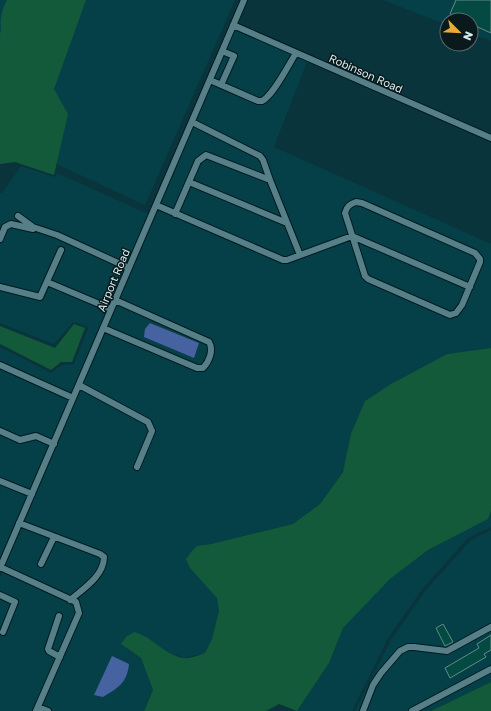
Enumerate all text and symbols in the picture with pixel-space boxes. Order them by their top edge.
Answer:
north arrow [439,12,479,52]
text: N [461,30,476,43]
street label: Robinson Road [327,51,405,95]
street label: Airport Road [94,247,132,313]

